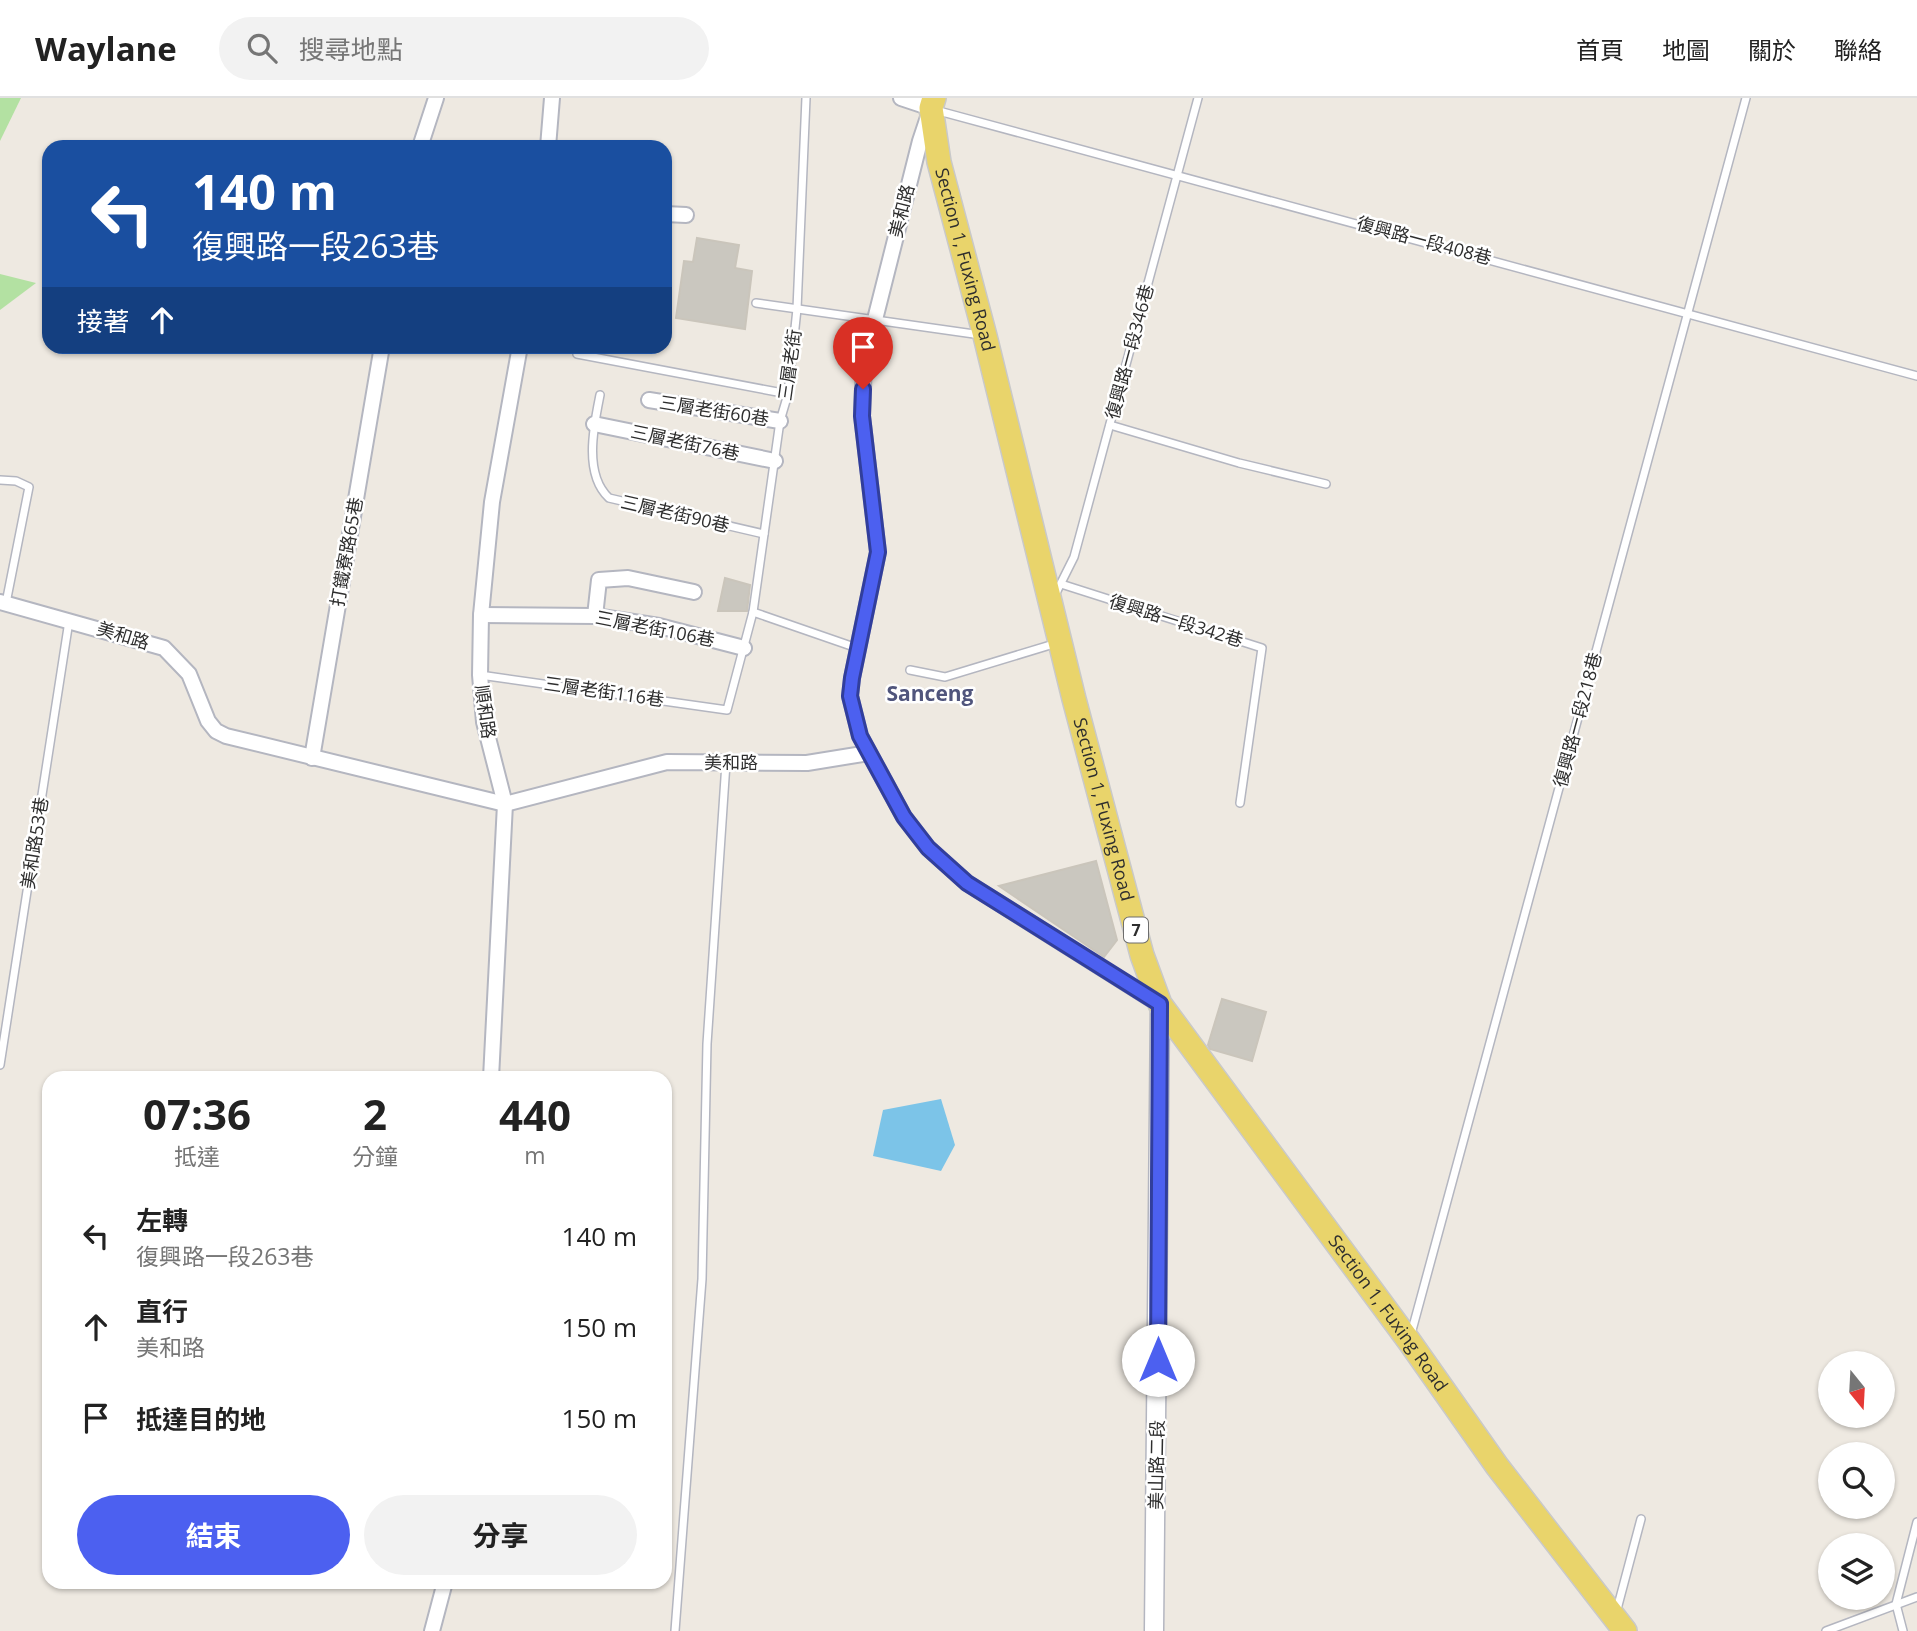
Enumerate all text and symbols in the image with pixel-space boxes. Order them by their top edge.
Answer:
search box [219,17,709,80]
text: Waylane [35,26,177,71]
icon: search [243,29,281,67]
text: 搜尋地點 [299,31,403,67]
text: 首頁 [1576,33,1624,66]
text: 地圖 [1662,33,1710,66]
text: 關於 [1748,33,1796,66]
text: 聯絡 [1834,33,1882,66]
text: 140 m [192,158,337,224]
street label: Section 1, Fuxing Road [930,165,1001,353]
icon: left [77,168,168,259]
street label: 美和路 [883,182,919,240]
street label: 復興路一段408巷 [1354,210,1494,270]
text: 復興路一段263巷 [192,224,439,267]
street label: 復興路一段346巷 [1099,282,1159,422]
icon: ahead [143,301,181,339]
text: 接著 [77,303,129,339]
pin [833,317,893,389]
street label: 三層老街 [772,328,806,402]
icon: arrive [844,328,882,366]
street label: 三層老街60巷 [658,390,771,431]
street label: 三層老街76巷 [629,419,742,465]
street label: 三層老街90巷 [619,489,732,537]
street label: 打鐵寮路65巷 [325,495,367,608]
street label: 復興路一段342巷 [1106,588,1246,652]
street label: 三層老街106巷 [594,605,717,651]
street label: 美和路 [94,616,153,654]
street label: 復興路一段218巷 [1547,650,1607,790]
street label: 三層老街116巷 [543,671,666,711]
district label: Sanceng [887,679,974,707]
street label: 順和路 [470,683,502,740]
street label: Section 1, Fuxing Road [1068,715,1140,903]
street label: 美和路 [704,750,758,774]
street label: 美和路53巷 [15,795,53,890]
road number: 7 [1124,918,1148,943]
text: 07:36 [143,1085,251,1142]
text: 2 [363,1085,387,1142]
text: 440 [499,1086,571,1143]
text: m [524,1139,546,1171]
text: 抵達 [174,1140,220,1172]
text: 分鐘 [352,1140,398,1172]
text: 左轉 [136,1202,188,1238]
icon: left [77,1217,115,1255]
text: 140 m [562,1218,637,1254]
street label: Section 1, Fuxing Road [1323,1229,1454,1396]
text: 復興路一段263巷 [136,1240,313,1272]
text: 直行 [136,1293,188,1329]
icon: ahead [77,1308,115,1346]
text: 150 m [562,1309,637,1345]
position arrow [1121,1323,1195,1397]
text: 美和路 [136,1331,205,1363]
north arrow [1818,1351,1895,1428]
map controls [1818,1351,1895,1610]
icon: arrive [77,1399,115,1437]
text: 150 m [562,1400,637,1436]
text: 抵達目的地 [136,1401,266,1437]
street label: 美山路二段 [1143,1420,1169,1510]
button: search [1818,1442,1895,1519]
button: 結束 [77,1495,350,1575]
button: 分享 [364,1495,637,1575]
button: layers [1818,1533,1895,1610]

